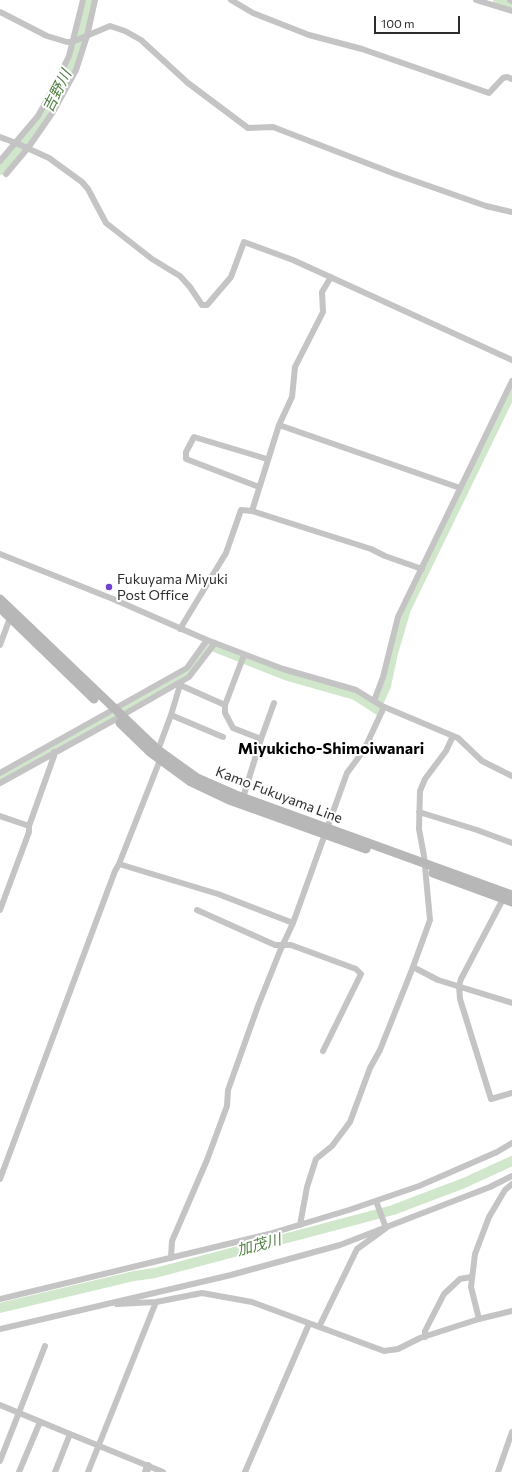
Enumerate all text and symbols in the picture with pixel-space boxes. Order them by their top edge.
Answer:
scale bar [376,8,462,34]
text: 100 m [381,16,415,30]
water label: 吉野川 [39,67,75,115]
place label: Fukuyama Miyuki Post Office [117,571,228,604]
marker: Fukuyama Miyuki Post Office [104,582,114,592]
district label: Miyukicho-Shimoiwanari [238,739,424,759]
street label: Kamo Fukuyama Line [213,763,345,827]
water label: 加茂川 [235,1230,283,1260]

